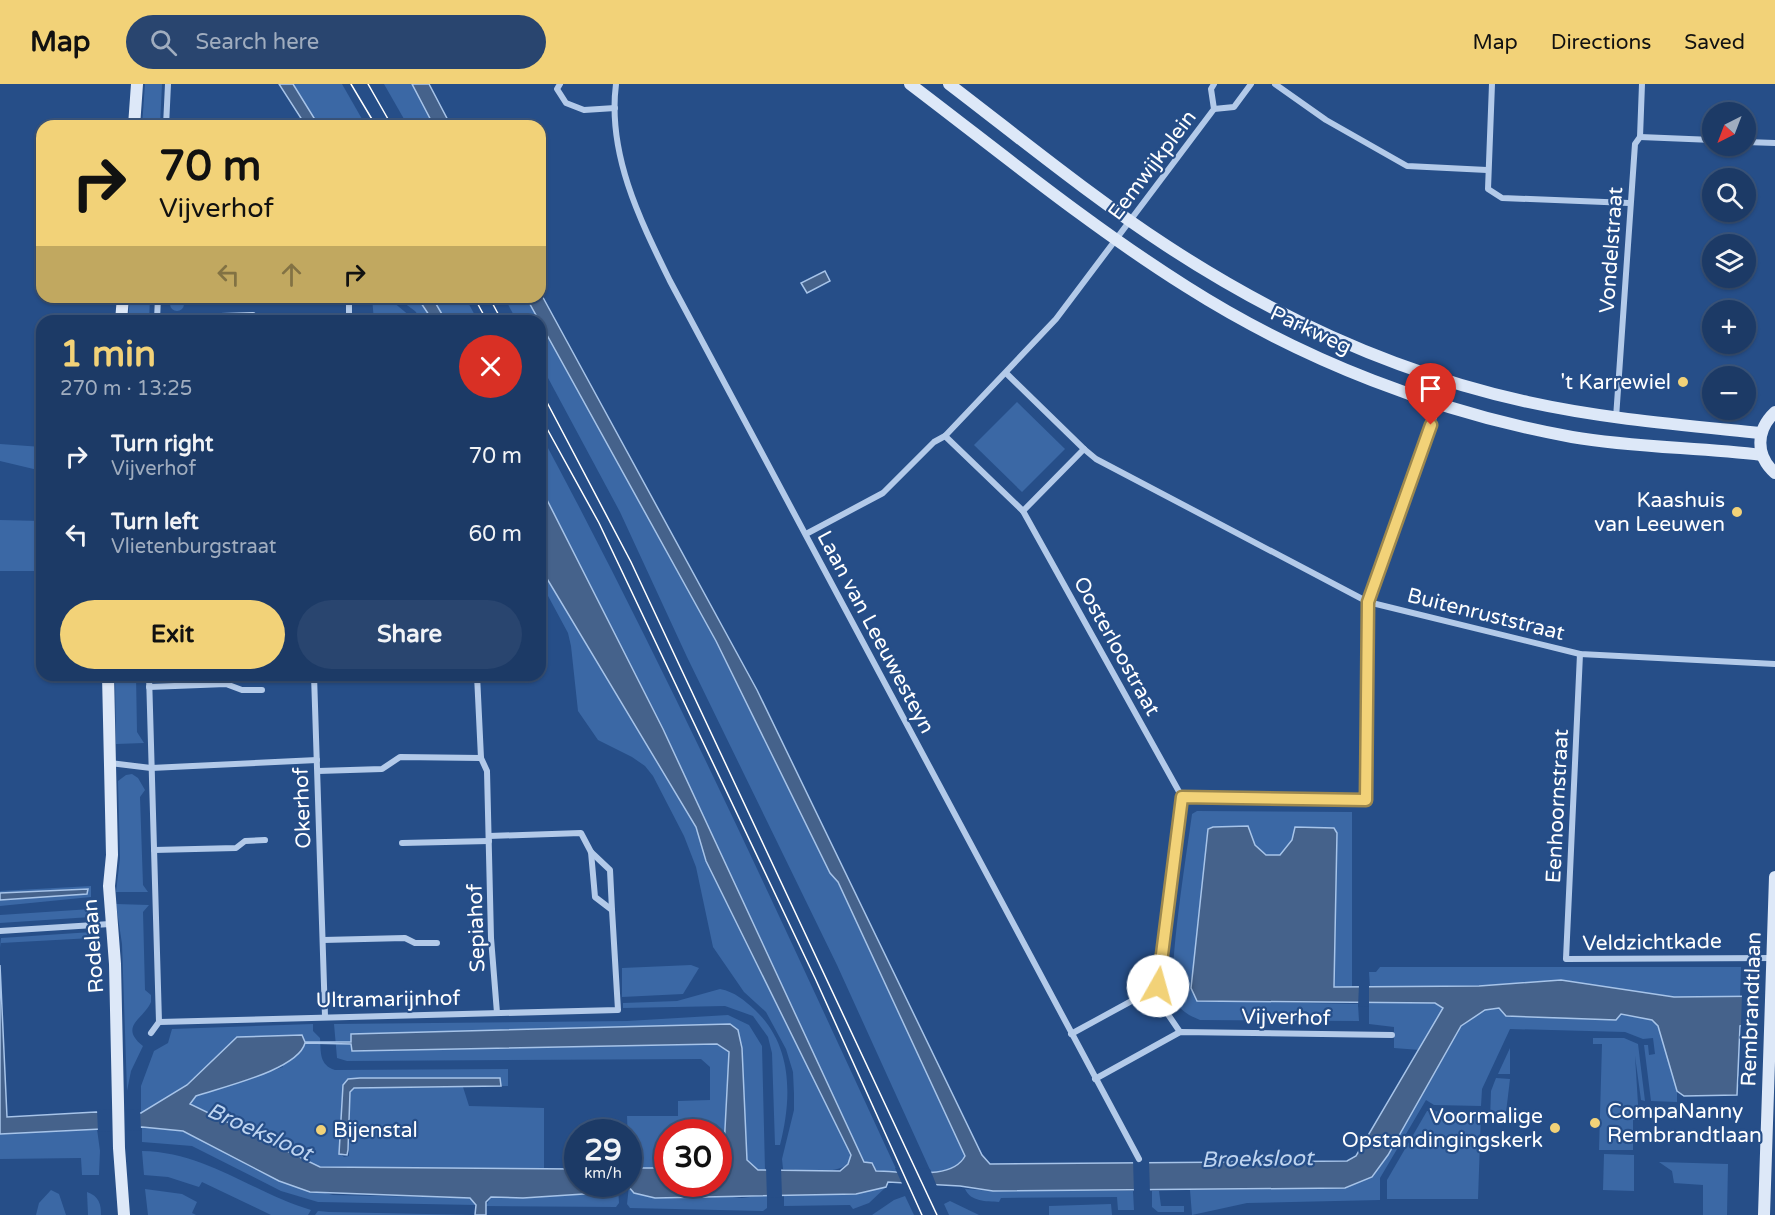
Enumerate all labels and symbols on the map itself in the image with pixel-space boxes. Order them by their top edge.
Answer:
north arrow [1702,102,1756,156]
street label: Eemwijkplein [1103,105,1202,225]
street label: Vondelstraat [1595,186,1628,314]
street label: Parkweg [1266,301,1355,360]
pin [1405,363,1456,425]
place label: 't Karrewiel [1560,370,1671,395]
marker: 't Karrewiel [1676,375,1690,389]
place label: Kaashuis van Leeuwen [1594,488,1725,537]
marker: Kaashuis van Leeuwen [1730,505,1744,519]
street label: Laan van Leeuwesteyn [812,527,940,738]
street label: Oosterloostraat [1068,572,1165,720]
street label: Buitenruststraat [1405,583,1567,646]
street label: Eenhoornstraat [1541,728,1574,884]
street label: Okerhof [289,767,316,849]
street label: Sepiahof [462,883,491,973]
street label: Rodelaan [78,898,109,994]
street label: Veldzichtkade [1582,929,1722,956]
street label: Rembrandtlaan [1736,931,1767,1087]
position arrow [1126,954,1190,1018]
street label: Ultramarijnhof [315,986,461,1013]
street label: Vijverhof [1241,1004,1331,1031]
water label: Broeksloot [203,1097,318,1168]
place label: CompaNanny Rembrandtlaan [1607,1099,1762,1148]
place label: Voormalige Opstandingingskerk [1342,1104,1543,1153]
marker: CompaNanny Rembrandtlaan [1588,1116,1602,1130]
place label: Bijenstal [333,1118,418,1143]
speed limit sign: 30 [654,1119,732,1197]
marker: Voormalige Opstandingingskerk [1548,1121,1562,1135]
marker: Bijenstal [314,1123,328,1137]
water label: Broeksloot [1201,1145,1316,1173]

